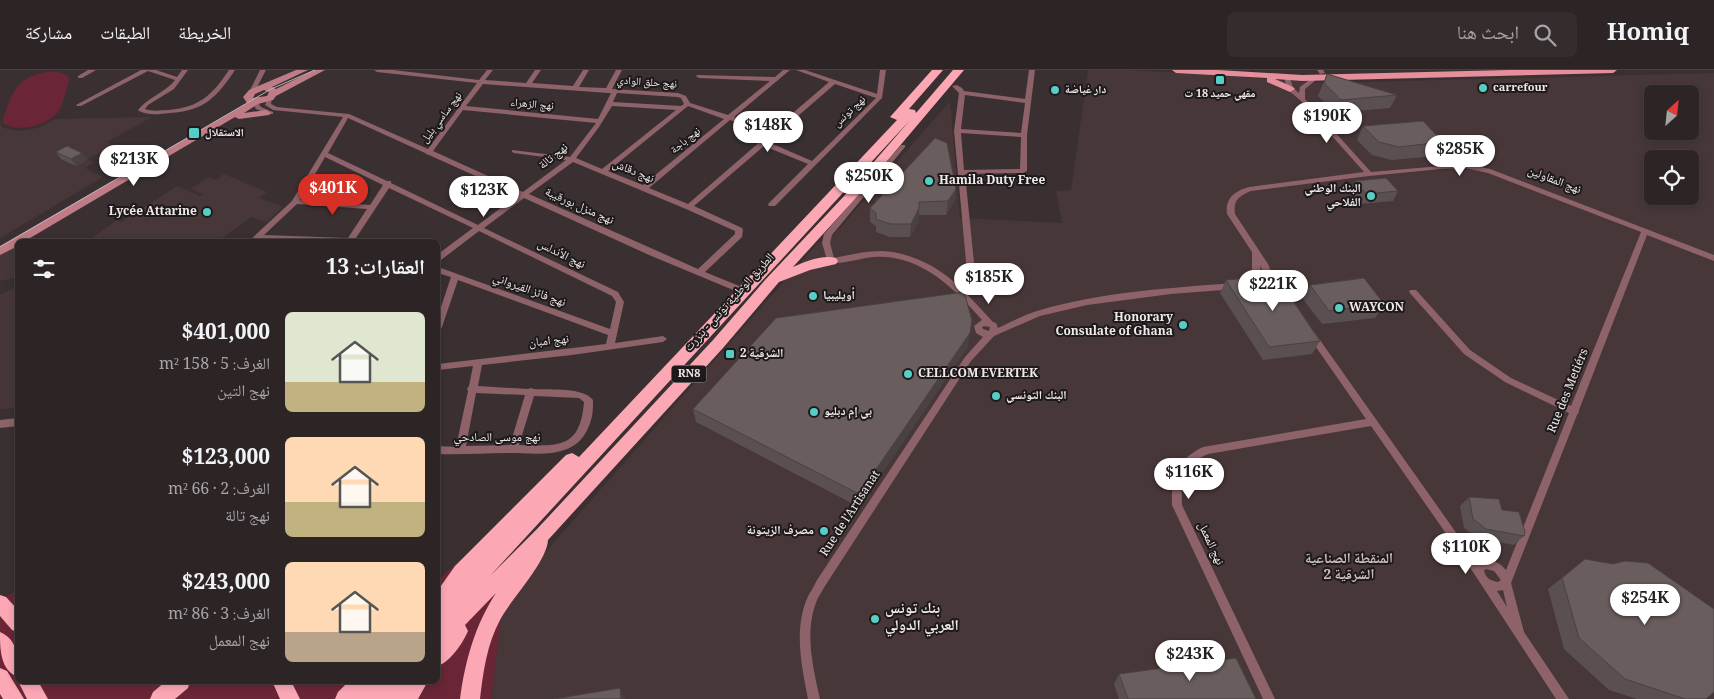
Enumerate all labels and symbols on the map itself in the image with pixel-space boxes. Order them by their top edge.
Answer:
street label: نهج حلق الوادي [616,71,678,95]
marker: مقهي حميد 18 ت [1214,74,1226,86]
place label: carrefour [1493,79,1548,98]
place label: دار غياضة [1065,81,1106,100]
marker: carrefour [1477,82,1489,94]
marker: دار غياضة [1049,84,1061,96]
place label: مقهي حميد 18 ت [1184,85,1256,104]
north arrow [1644,85,1699,140]
street label: نهج ساسي بليل [416,88,468,148]
street label: نهج تونس [829,91,871,133]
street label: نهج الزهراء [509,94,555,116]
pin: $190K [1292,102,1362,144]
pin: $148K [733,111,803,153]
street label: نهج باجة [667,123,705,159]
place label: الاستقلال [205,124,244,143]
marker: الاستقلال [187,126,201,140]
pin: $285K [1425,134,1495,177]
street label: نهج تالة [534,138,574,176]
pin: $213K [99,144,169,187]
street label: نهج دقاش [609,154,657,190]
street label: نهج المقاولين [1524,161,1584,201]
pin: $250K [834,162,904,204]
place label: Hamila Duty Free [939,171,1045,192]
pin: $401K [298,174,368,216]
marker: Hamila Duty Free [923,175,935,187]
pin: $123K [449,176,519,218]
place label: البنك الوطني الفلاحي [1304,179,1361,214]
street label: نهج منزل بورقيبة [541,182,617,232]
marker: البنك الوطني الفلاحي [1365,190,1377,202]
place label: Lycée Attarine [109,202,197,223]
marker: Lycée Attarine [201,206,213,218]
street label: نهج الأندلس [533,234,589,276]
street label: الطريق الوطنية تونس - بنزرت [680,249,780,357]
pin: $185K [954,262,1024,305]
street label: نهج فائز القيرواني [489,268,569,314]
pin: $221K [1238,270,1308,312]
place label: أويليبيا [823,286,855,307]
marker: أويليبيا [807,290,819,302]
place label: WAYCON [1349,298,1405,319]
marker: WAYCON [1333,302,1345,314]
place label: Honorary Consulate of Ghana [1055,308,1173,343]
marker: Honorary Consulate of Ghana [1177,319,1189,331]
street label: نهج امبان [528,329,570,355]
place label: الشرقية 2 [740,344,784,365]
street label: Rue des Metiérs [1542,346,1596,436]
marker: الشرقية 2 [724,348,736,360]
place label: CELLCOM EVERTEK [918,364,1039,385]
road number: RN8 [672,366,706,382]
marker: CELLCOM EVERTEK [902,368,914,380]
place label: البنك التونسي [1006,386,1067,407]
marker: البنك التونسي [990,390,1002,402]
place label: بي إم دبليو [824,402,872,423]
marker: بي إم دبليو [808,406,820,418]
street label: نهج موسى الصادحي [453,428,541,449]
pin: $116K [1154,458,1224,500]
street label: Rue de l'Artisanat [815,467,887,561]
street label: نهج المعمل [1191,519,1229,569]
place label: مصرف الزيتونة [747,521,814,542]
marker: مصرف الزيتونة [818,525,830,537]
pin: $110K [1431,532,1501,575]
district label: المنقطة الصناعية الشرقية 2 [1305,548,1393,588]
pin: $254K [1610,584,1680,626]
place label: بنك تونس العربي الدولي [885,597,959,640]
marker: بنك تونس العربي الدولي [869,613,881,625]
pin: $243K [1155,640,1225,682]

